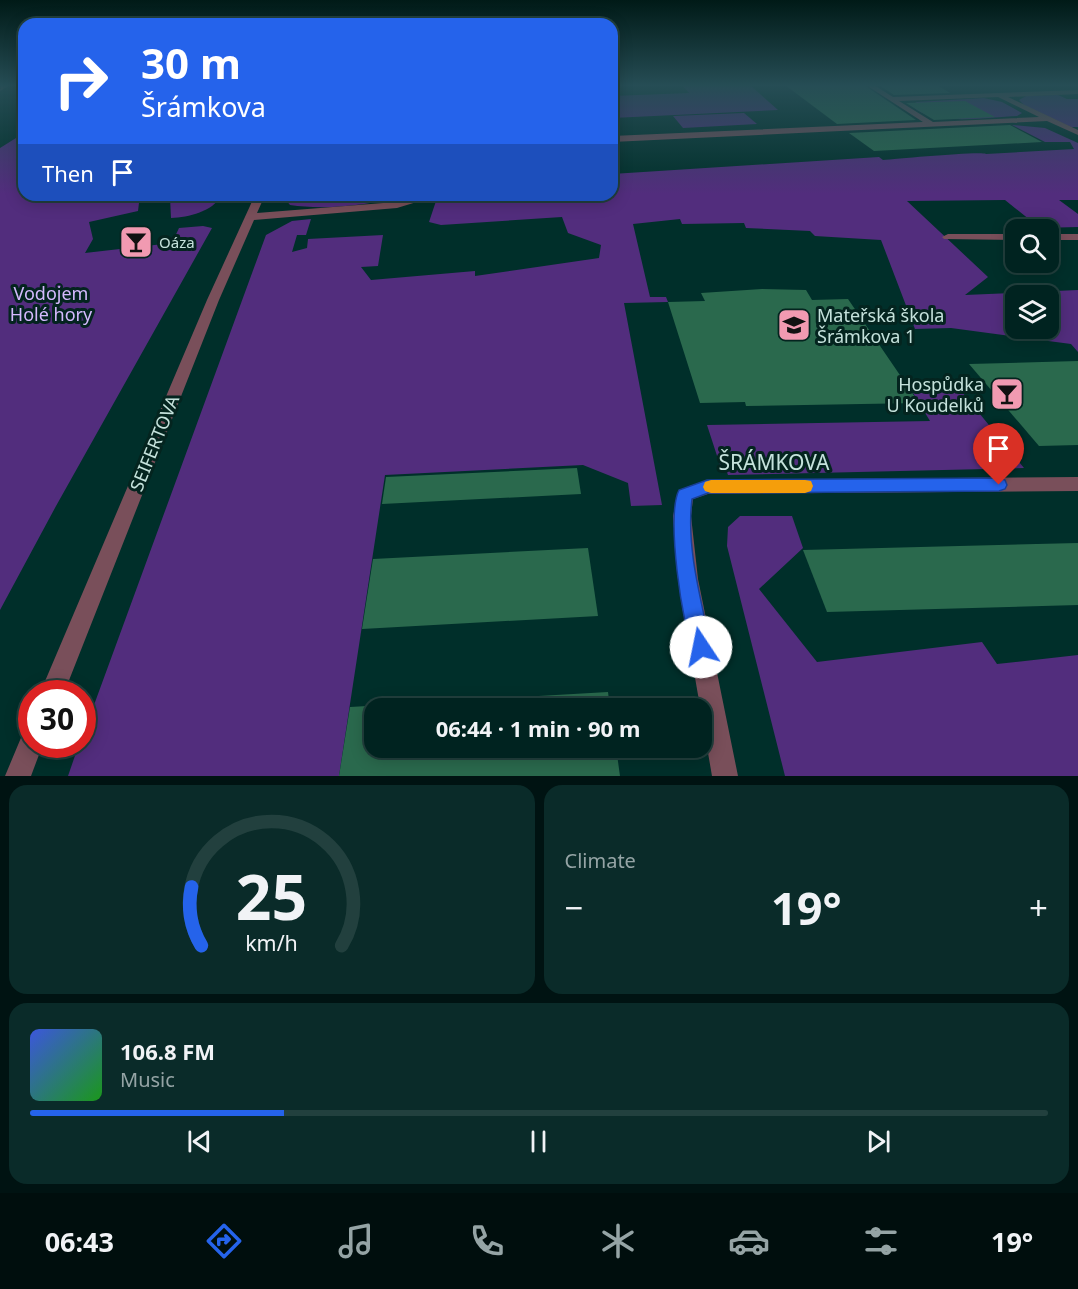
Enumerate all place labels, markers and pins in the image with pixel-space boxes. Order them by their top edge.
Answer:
bar icon: Oáza [118,224,154,260]
place label: Oáza [159,232,195,252]
place label: Mateřská škola Šrámkova 1 [817,303,944,348]
school or university icon: Mateřská škola Šrámkova 1 [776,307,812,343]
place label: Hospůdka U Koudelků [886,372,984,417]
bar icon: Hospůdka U Koudelků [989,376,1025,412]
pin [973,423,1024,485]

